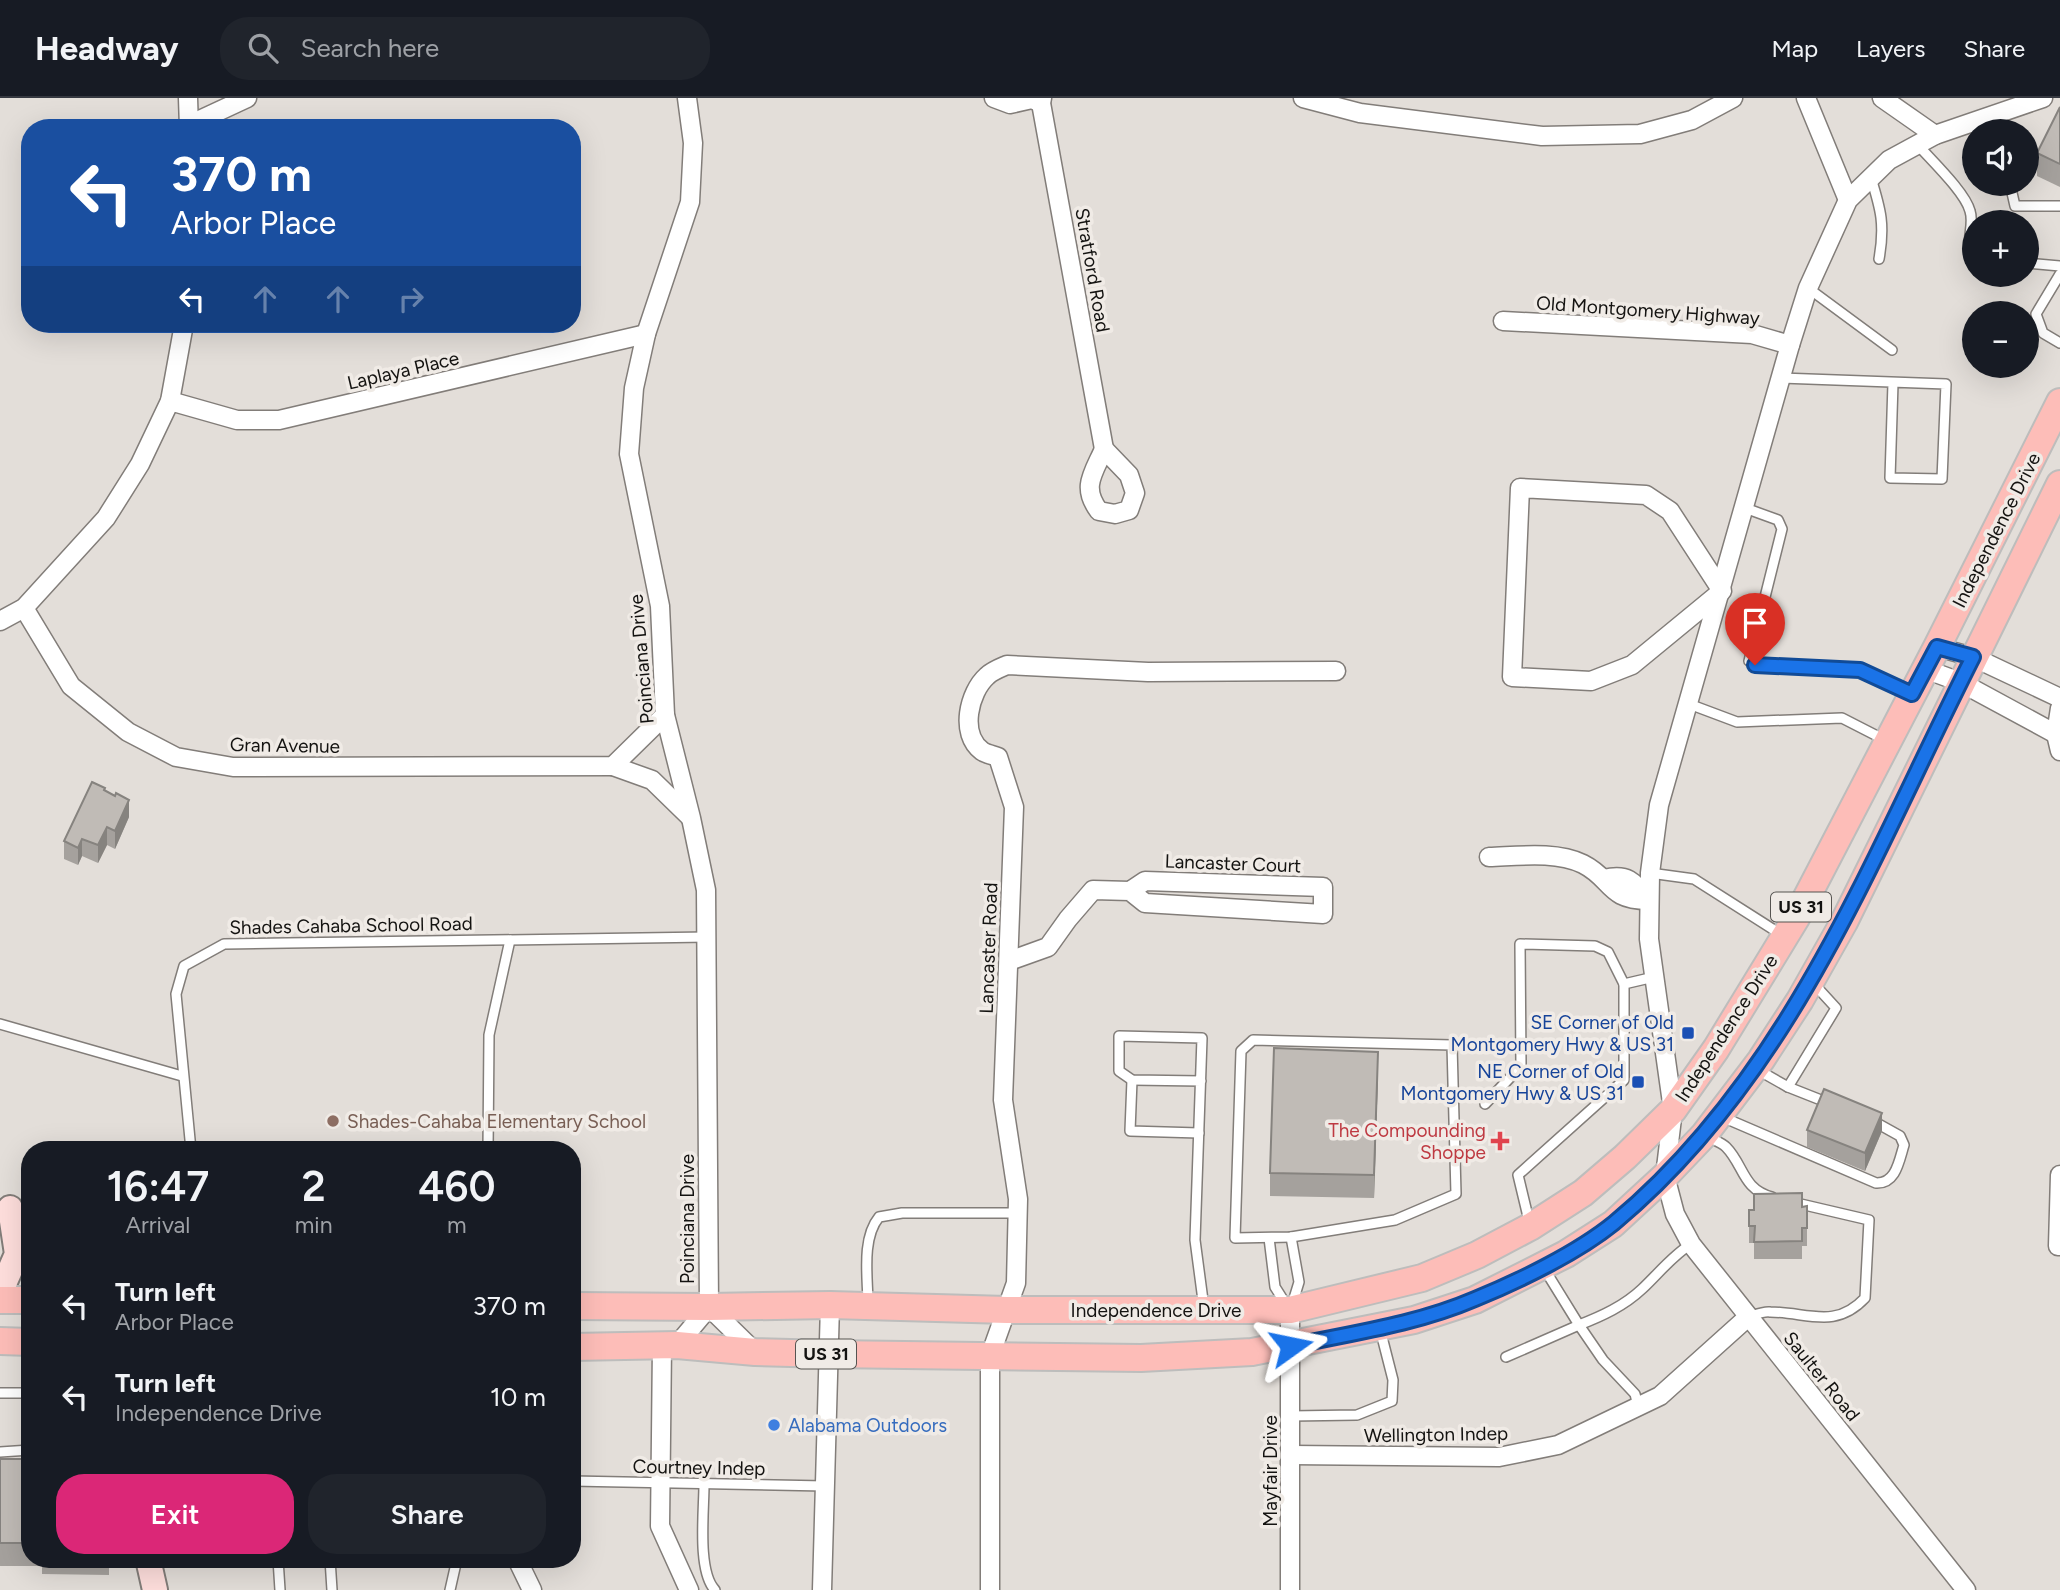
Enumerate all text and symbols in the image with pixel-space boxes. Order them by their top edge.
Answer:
search box [220,17,710,80]
text: Headway [35,29,178,68]
icon: search [244,29,282,67]
text: Search here [300,32,439,64]
text: Map [1771,34,1818,63]
text: Layers [1856,34,1925,63]
text: Share [1963,34,2025,63]
map controls [1962,119,2039,378]
button: sound [1962,119,2039,196]
text: 370 m [171,144,312,203]
icon: left [56,147,147,238]
text: Arbor Place [171,204,336,242]
street label: Stratford Road [1070,206,1115,334]
button: + [1962,210,2039,287]
icon: left [173,280,211,318]
icon: ahead [246,280,284,318]
icon: ahead [319,280,357,318]
icon: right [392,280,430,318]
street label: Old Montgomery Highway [1535,291,1760,330]
button: − [1962,301,2039,378]
street label: Laplaya Place [345,346,461,395]
street label: Independence Drive [1947,449,2045,612]
street label: Poinciana Drive [624,593,659,725]
pin [1725,593,1785,665]
icon: arrive [1736,604,1774,642]
street label: Gran Avenue [230,733,340,758]
street label: Lancaster Court [1164,850,1302,877]
street label: Lancaster Road [975,882,1002,1014]
road number: US 31 [1771,892,1831,922]
street label: Shades Cahaba School Road [229,912,473,939]
street label: Independence Drive [1670,950,1783,1106]
place label: SE Corner of Old Montgomery Hwy & US 31 [1451,1011,1674,1056]
marker: SE Corner of Old Montgomery Hwy & US 31 [1680,1025,1696,1041]
place label: NE Corner of Old Montgomery Hwy & US 31 [1401,1060,1624,1105]
marker: NE Corner of Old Montgomery Hwy & US 31 [1630,1074,1646,1090]
place label: Shades-Cahaba Elementary School [347,1110,646,1133]
marker: Shades-Cahaba Elementary School [325,1113,341,1129]
place label: The Compounding Shoppe [1328,1119,1486,1164]
marker: The Compounding Shoppe [1492,1133,1508,1149]
street label: Poinciana Drive [676,1154,699,1284]
text: 16:47 [106,1161,209,1212]
text: 2 [302,1161,326,1212]
text: 460 [418,1161,496,1212]
text: Arrival [125,1211,190,1239]
text: min [295,1211,333,1239]
text: m [447,1211,467,1239]
text: Turn left [115,1276,216,1308]
icon: left [56,1287,94,1325]
text: 370 m [473,1290,546,1322]
street label: Independence Drive [1071,1299,1241,1322]
text: Arbor Place [115,1308,234,1336]
position arrow [1254,1309,1328,1383]
street label: Saulter Road [1779,1327,1865,1426]
road number: US 31 [796,1339,856,1368]
text: Turn left [115,1367,216,1399]
icon: left [56,1378,94,1416]
text: 10 m [490,1381,546,1413]
text: Independence Drive [115,1399,322,1427]
place label: Alabama Outdoors [788,1414,947,1437]
street label: Mayfair Drive [1259,1415,1282,1527]
marker: Alabama Outdoors [766,1417,782,1433]
street label: Wellington Indep [1364,1422,1508,1447]
street label: Courtney Indep [632,1455,766,1480]
button: Exit [56,1474,294,1554]
button: Share [308,1474,546,1554]

